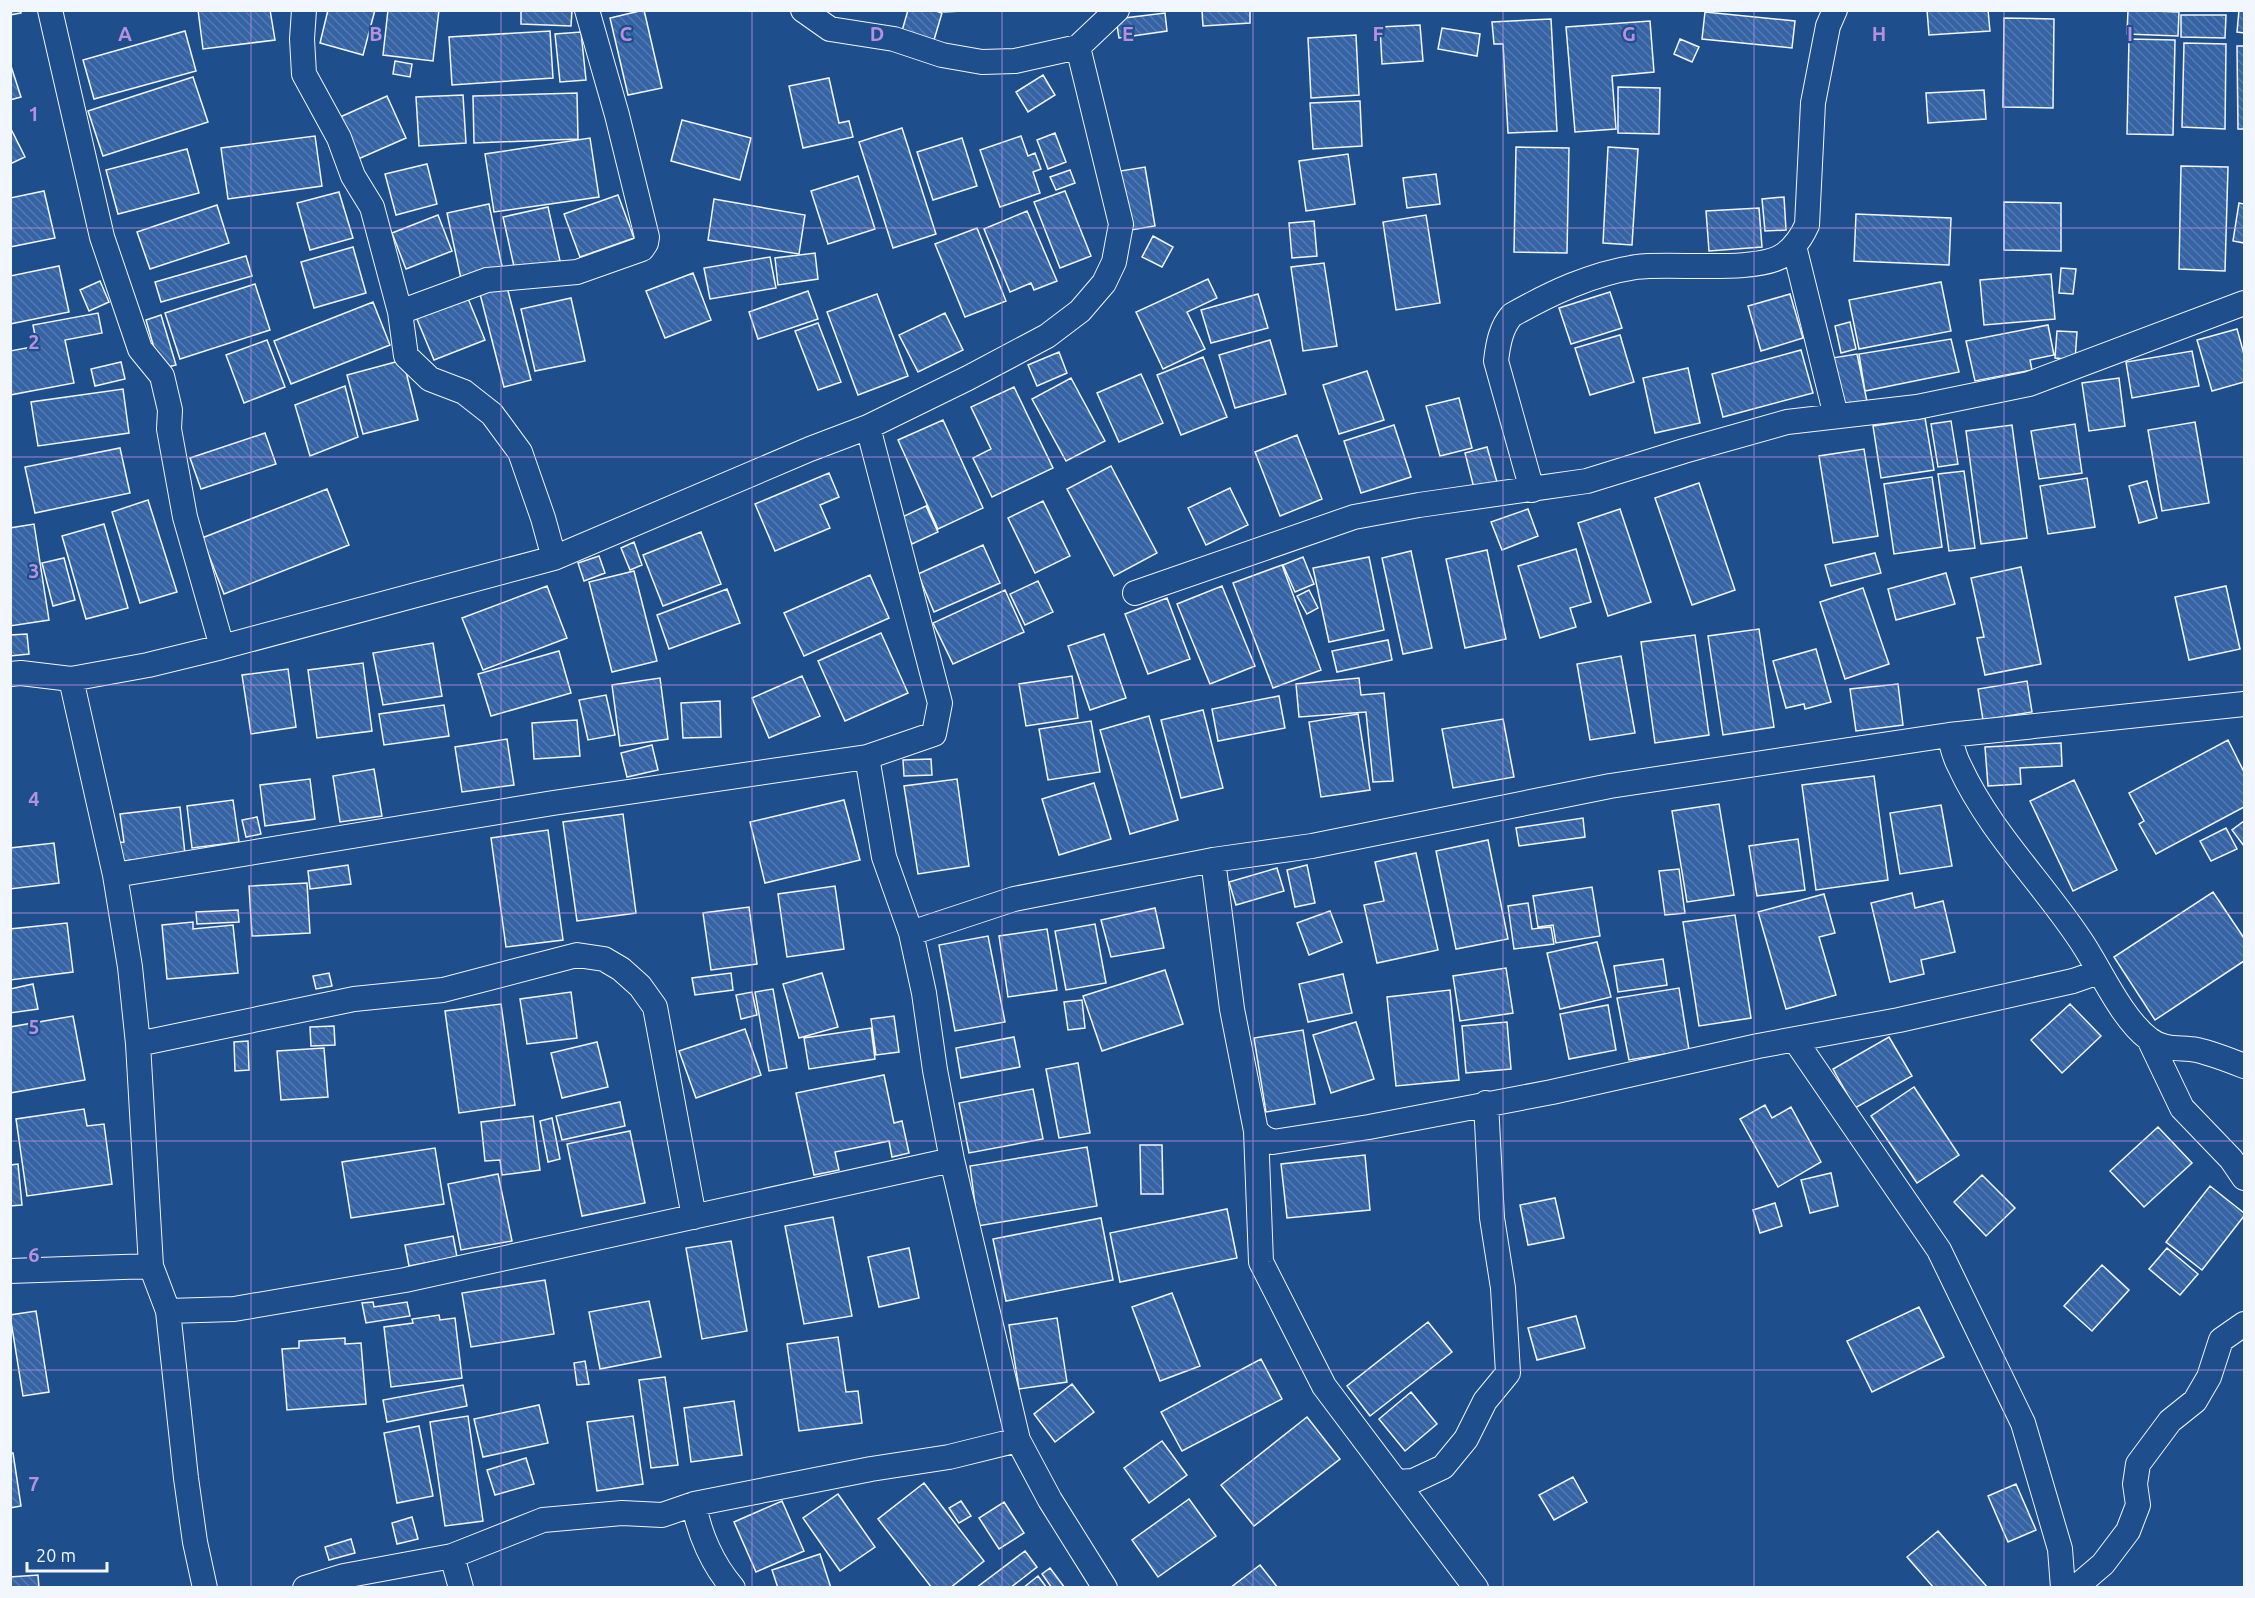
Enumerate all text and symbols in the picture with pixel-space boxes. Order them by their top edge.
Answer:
text: A [118,22,132,45]
text: B [369,22,383,45]
text: C [620,22,633,45]
text: D [870,22,884,45]
text: E [1122,22,1134,45]
text: F [1372,22,1384,45]
text: G [1622,22,1636,45]
text: H [1872,22,1886,45]
text: I [2127,22,2133,45]
text: 1 [28,102,40,125]
text: 2 [28,330,40,353]
text: 3 [28,559,40,582]
text: 4 [28,787,40,810]
text: 5 [28,1015,40,1038]
text: 6 [28,1243,40,1266]
text: 7 [28,1472,40,1495]
scale bar [27,1535,106,1573]
text: 20 m [36,1545,76,1565]

